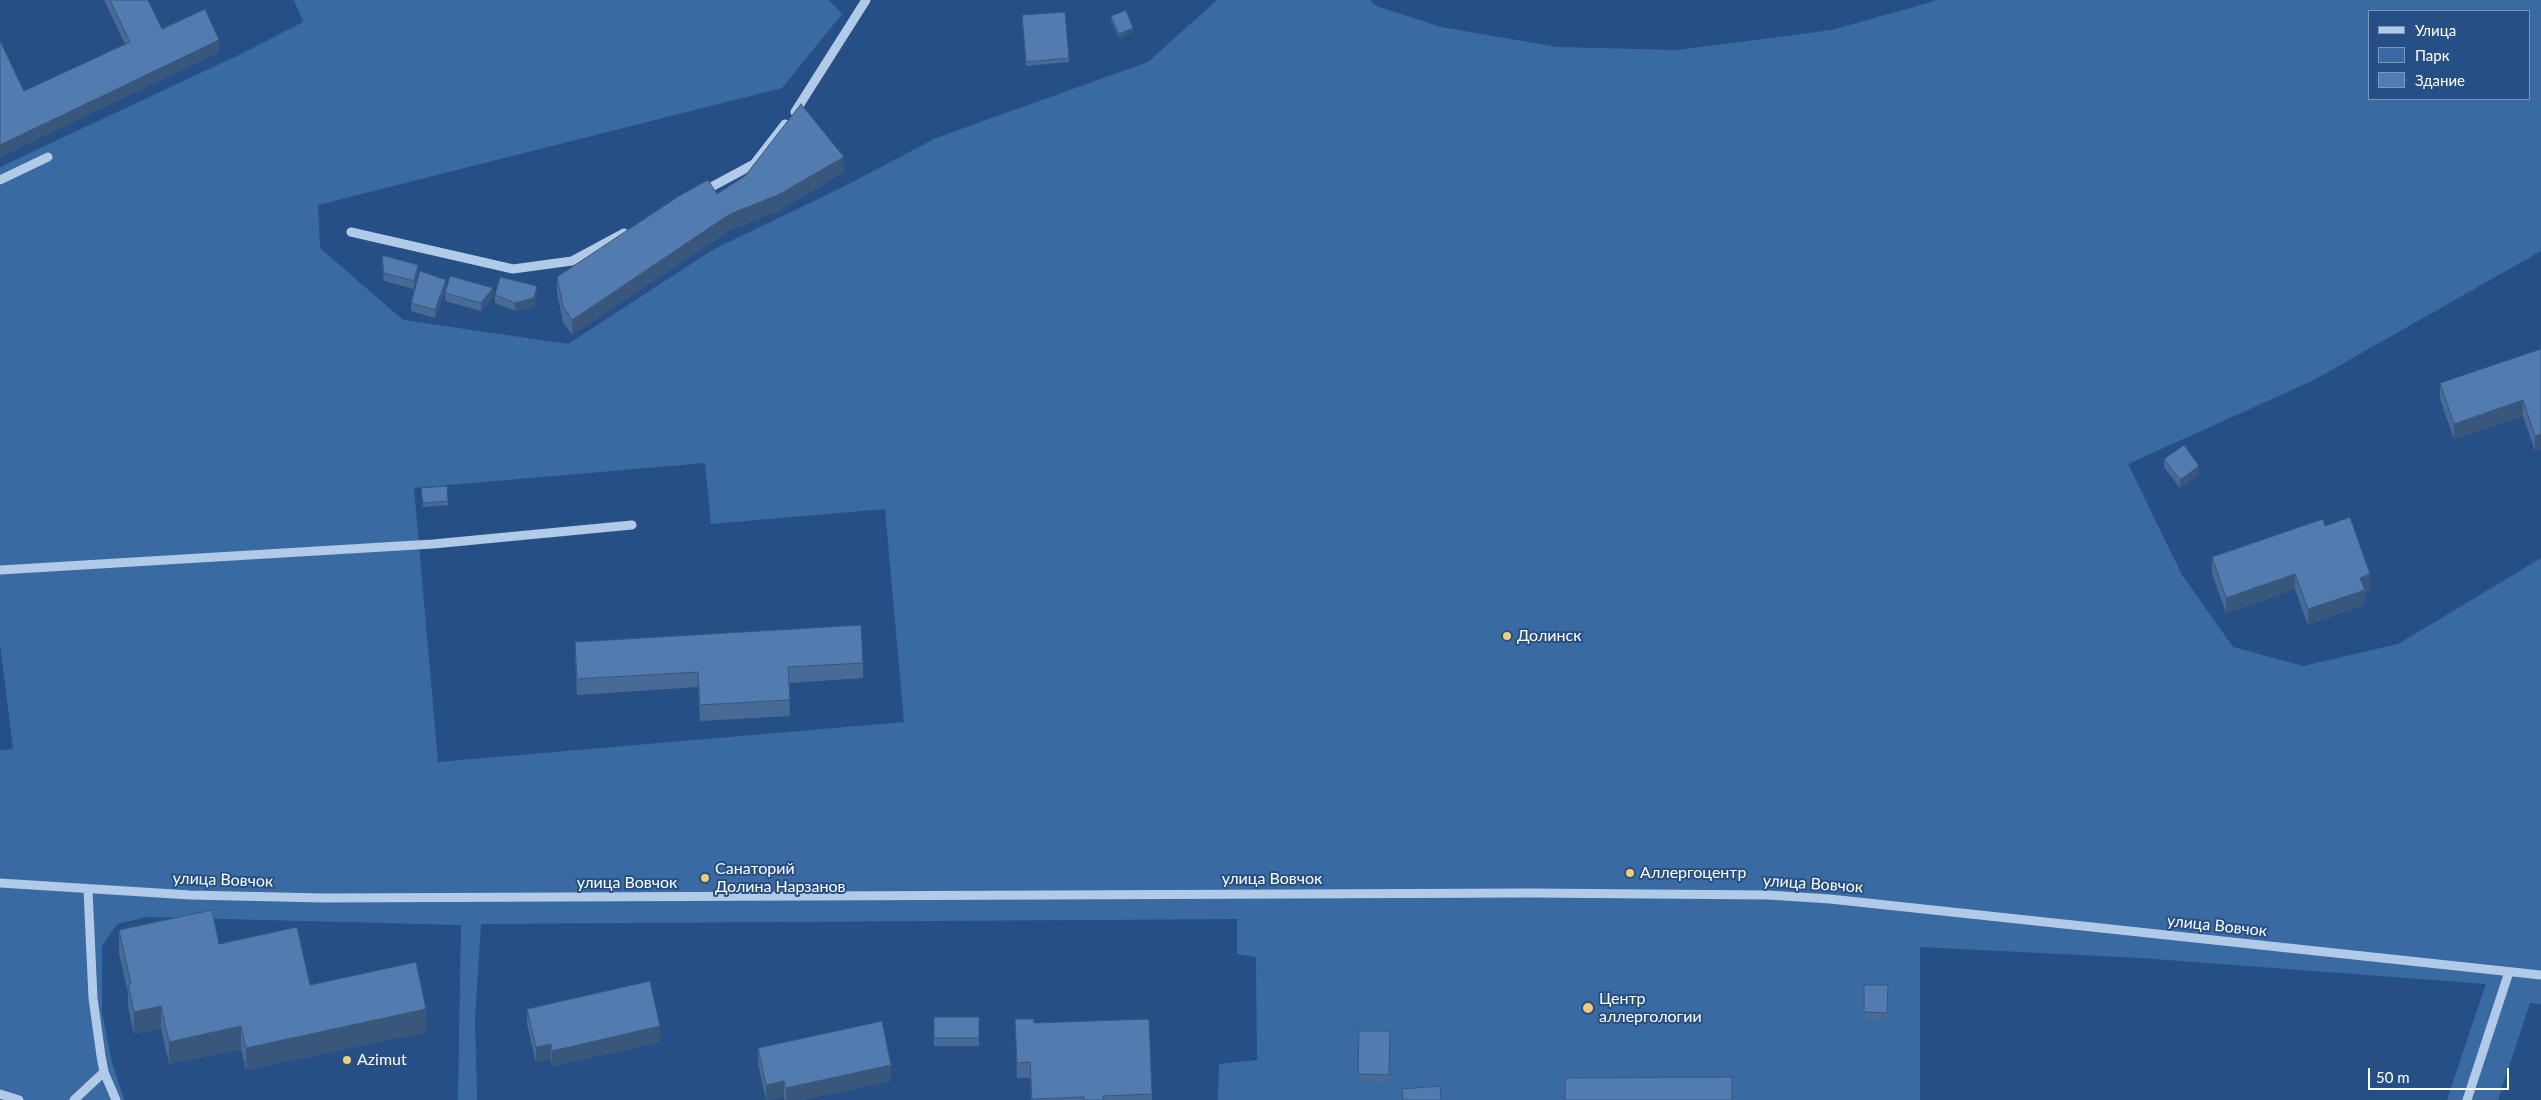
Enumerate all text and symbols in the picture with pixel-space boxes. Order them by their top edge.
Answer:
legend [2368,10,2531,100]
text: Улица [2415,21,2456,39]
text: Парк [2415,46,2449,64]
text: Здание [2415,71,2465,89]
place label: Долинск [1517,626,1581,646]
marker: Долинск [1501,630,1513,642]
place label: Санаторий Долина Нарзанов [715,859,845,897]
place label: Аллергоцентр [1640,863,1746,883]
marker: Аллергоцентр [1624,867,1636,879]
street label: улица Вовчок [172,869,274,891]
street label: улица Вовчок [1222,869,1322,889]
street label: улица Вовчок [1762,871,1864,897]
marker: Санаторий Долина Нарзанов [699,872,711,884]
street label: улица Вовчок [577,873,677,893]
street label: улица Вовчок [2166,911,2268,941]
place label: Центр аллергологии [1599,989,1702,1027]
marker: Центр аллергологии [1581,1001,1595,1015]
place label: Azimut [357,1050,407,1070]
marker: Azimut [341,1054,353,1066]
scale bar [2371,1058,2512,1090]
text: 50 m [2376,1068,2410,1086]

